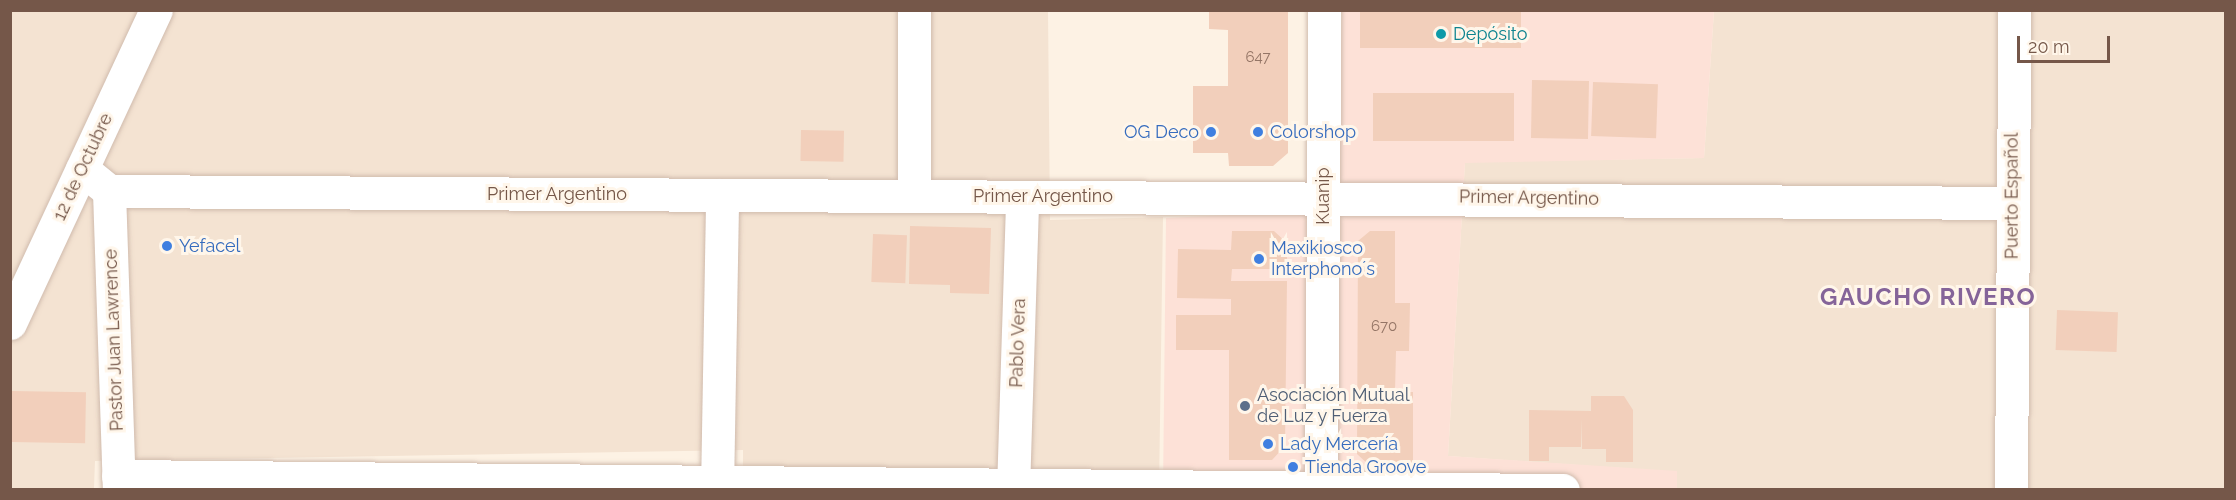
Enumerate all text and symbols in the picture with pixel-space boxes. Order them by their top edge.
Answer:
place label: Depósito [1453,23,1527,45]
scale bar [2020,24,2113,62]
marker: Depósito [1434,27,1448,41]
text: 20 m [2028,36,2070,57]
house number: 647 [1245,49,1271,67]
street label: 12 de Octubre [49,110,117,224]
place label: OG Deco [1124,121,1199,143]
place label: Colorshop [1270,121,1356,143]
marker: OG Deco [1204,125,1218,139]
marker: Colorshop [1251,125,1265,139]
street label: Puerto Español [2001,133,2023,259]
street label: Kuanip [1312,167,1334,225]
street label: Primer Argentino [487,183,627,205]
street label: Primer Argentino [973,185,1113,207]
street label: Primer Argentino [1458,186,1600,210]
place label: Yefacel [179,235,240,257]
place label: Maxikiosco Interphono´s [1271,238,1375,280]
marker: Yefacel [160,239,174,253]
street label: Pastor Juan Lawrence [100,248,128,432]
marker: Maxikiosco Interphono´s [1252,252,1266,266]
district label: GAUCHO RIVERO [1820,283,2036,311]
street label: Pablo Vera [1006,298,1030,388]
house number: 670 [1371,318,1397,336]
place label: Asociación Mutual de Luz y Fuerza [1257,385,1410,428]
marker: Asociación Mutual de Luz y Fuerza [1238,399,1252,413]
place label: Lady Mercería [1280,433,1398,455]
marker: Lady Mercería [1261,437,1275,451]
place label: Tienda Groove [1305,456,1426,478]
marker: Tienda Groove [1286,460,1300,474]

